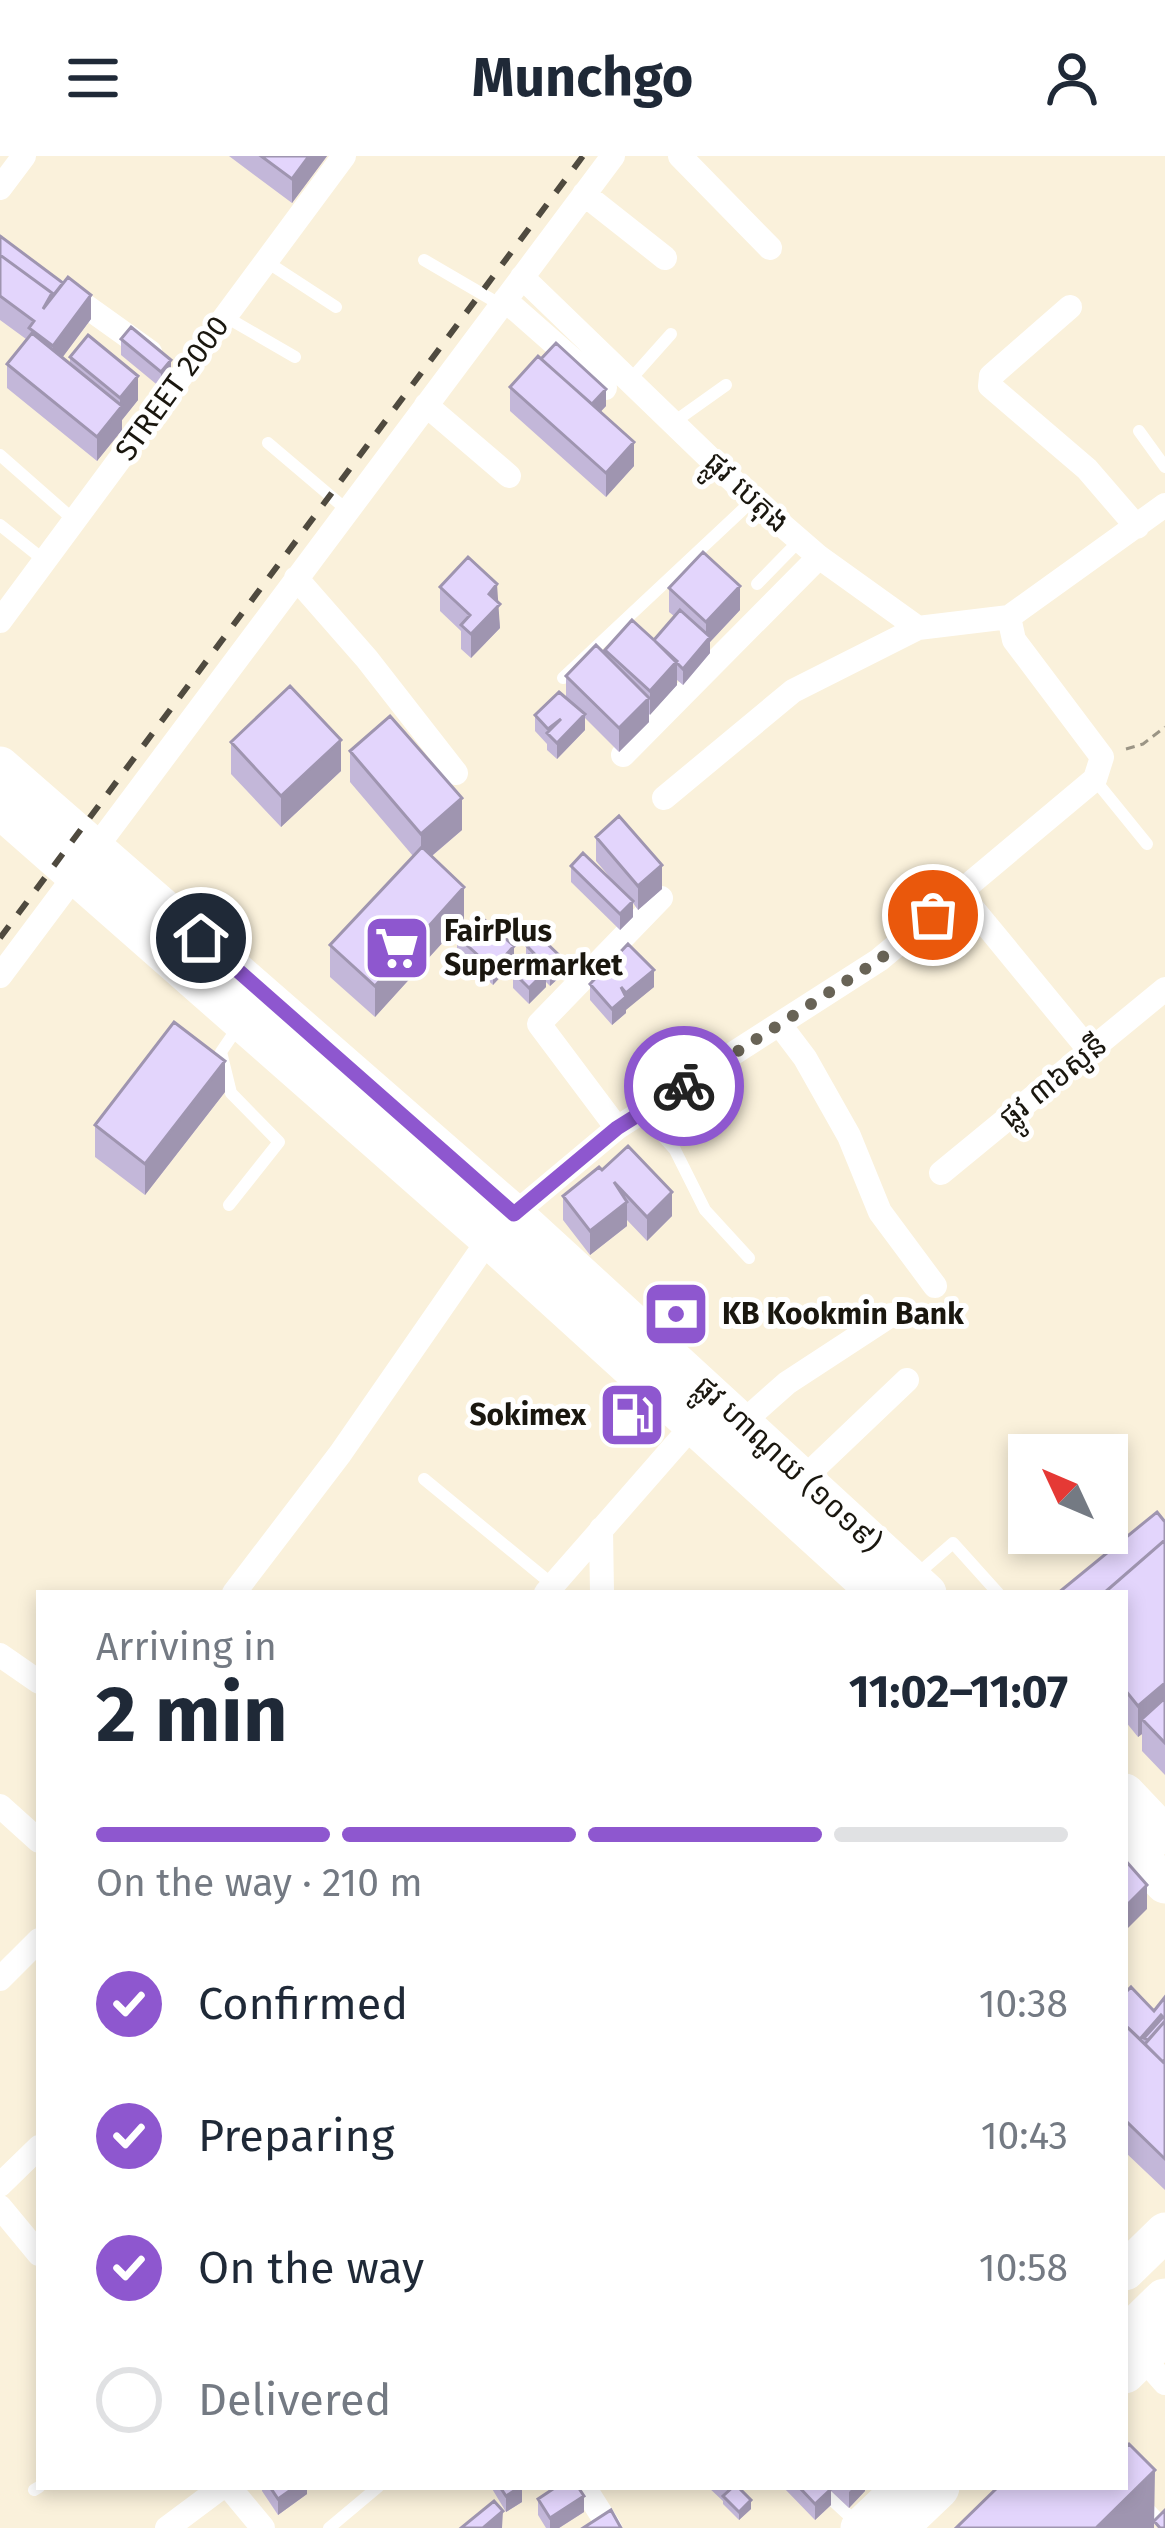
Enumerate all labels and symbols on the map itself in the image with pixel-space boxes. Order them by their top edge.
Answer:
street label: STREET 2000 [107,309,237,467]
street label: ផ្លូវ បេតុង [692,444,797,546]
pin [882,864,984,966]
pin [150,887,252,989]
supermarket icon: FairPlus Supermarket [362,913,432,983]
place label: FairPlus Supermarket [444,913,623,983]
courier [624,1026,744,1146]
street label: ផ្លូវ ៣៦សូនី [992,1027,1119,1142]
bank icon: KB Kookmin Bank [641,1279,711,1349]
place label: KB Kookmin Bank [722,1296,964,1332]
street label: ផ្លូវ ហាណូយ (១០១៩) [682,1368,889,1566]
fuel station icon: Sokimex [597,1380,667,1450]
place label: Sokimex [469,1397,587,1433]
north arrow [1008,1434,1128,1554]

